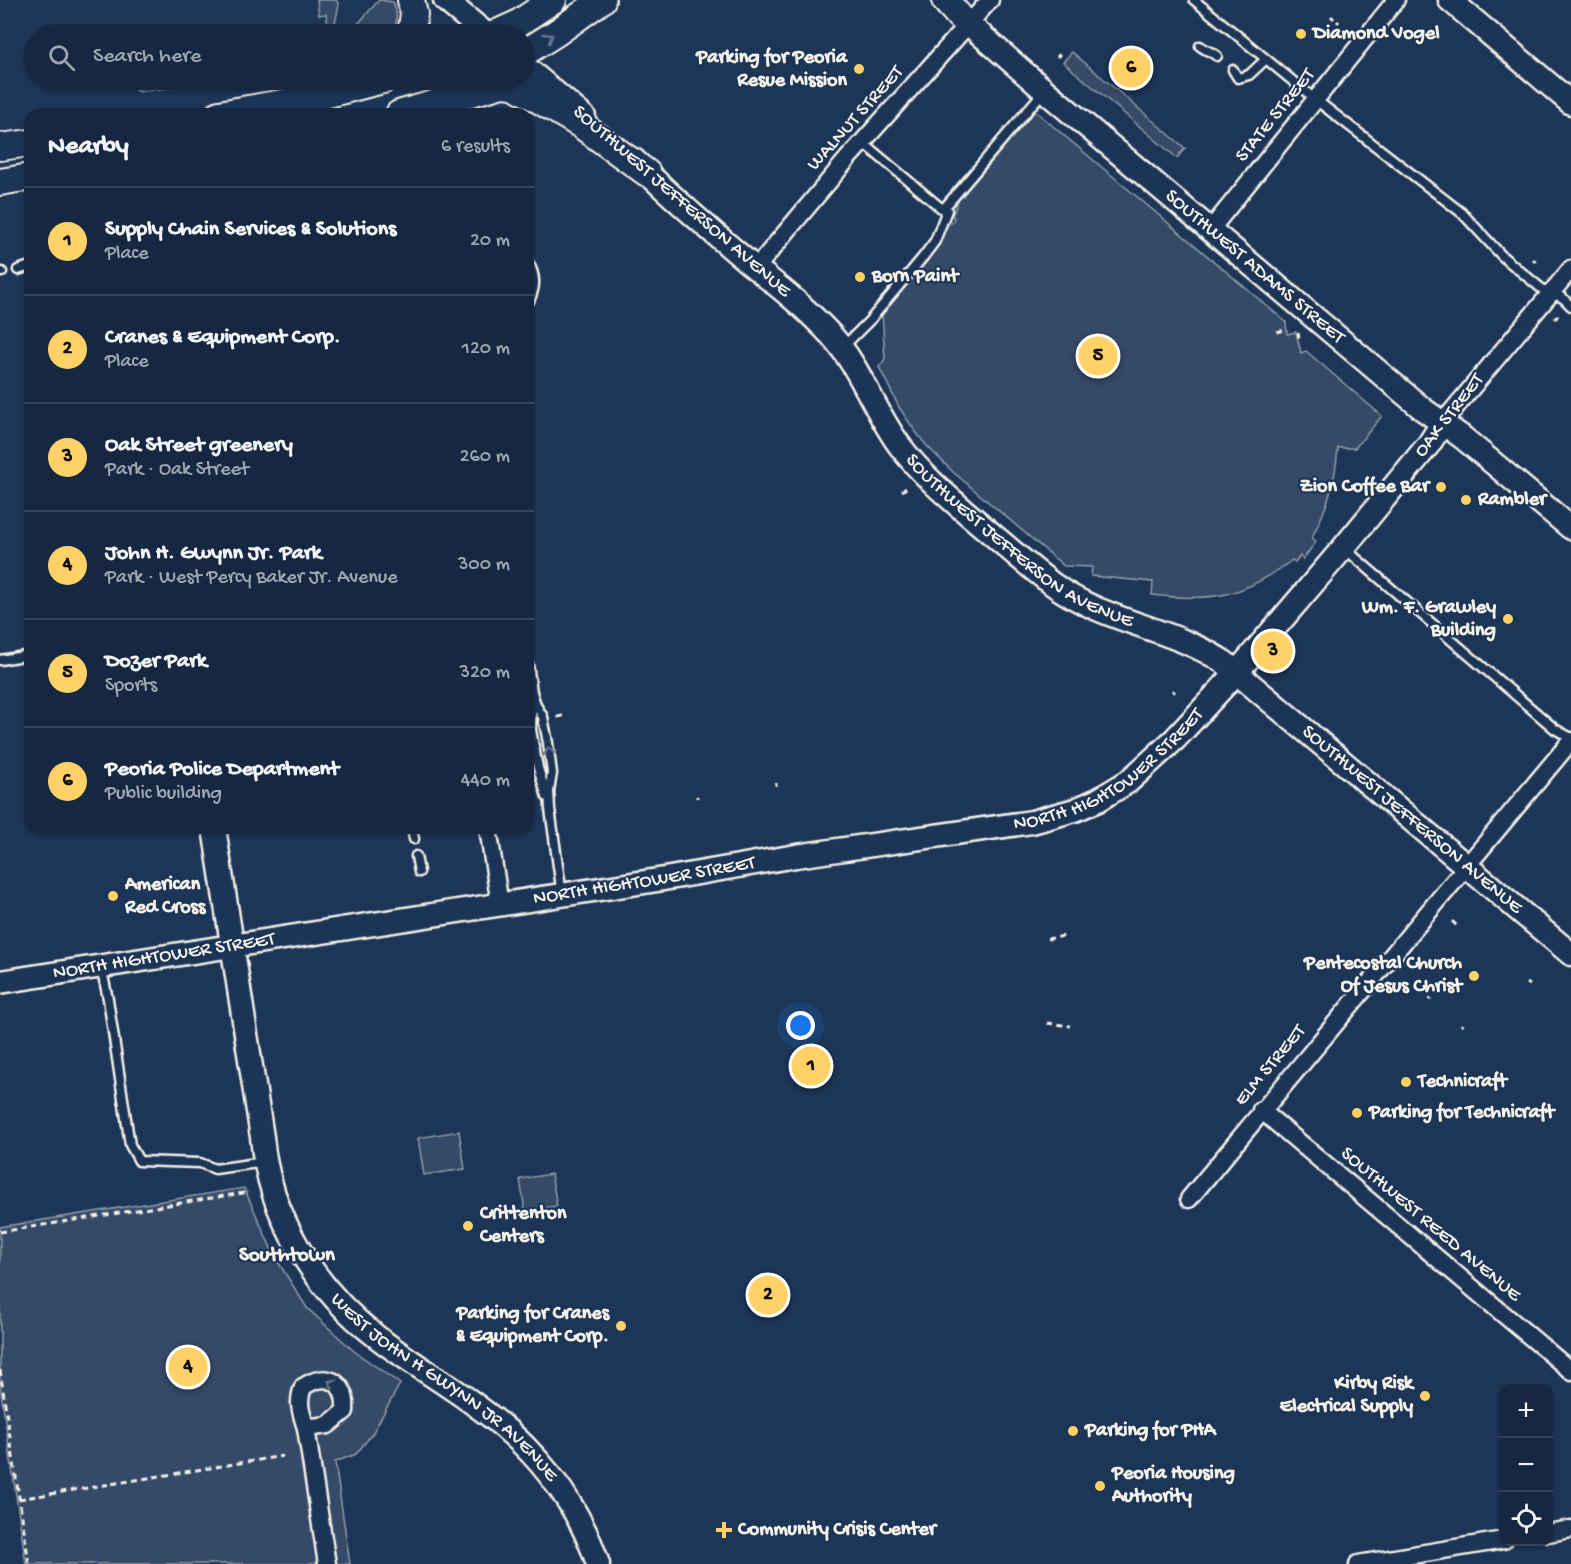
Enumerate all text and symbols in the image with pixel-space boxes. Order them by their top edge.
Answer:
place label: Diamond Vogel [1311,23,1440,46]
search box [24,24,534,90]
marker: Diamond Vogel [1294,27,1308,41]
one-way arrow [543,33,553,45]
icon: search [45,41,78,74]
text: Search here [93,44,201,70]
pin: 6 [1112,46,1150,90]
place label: Parking for Peoria Resue Mission [695,47,848,93]
street label: WALNUT STREET [803,61,910,176]
marker: Parking for Peoria Resue Mission [852,62,866,76]
street label: STATE STREET [1231,64,1322,167]
street label: SOUTHWEST JEFFERSON AVENUE [567,101,796,304]
text: Nearby [48,132,129,163]
text: 6 results [441,136,510,159]
street label: SOUTHWEST ADAMS STREET [1160,185,1350,350]
text: Supply Chain Services & Solutions [105,217,396,243]
text: 1 [63,230,72,253]
text: 20 m [470,230,510,253]
text: Place [105,243,149,266]
place label: Born Paint [871,266,960,289]
marker: Born Paint [853,270,867,284]
text: Cranes & Equipment Corp. [105,325,341,351]
pin: 5 [1078,334,1118,378]
text: 2 [63,338,72,361]
text: 120 m [462,338,510,361]
text: Place [105,351,149,374]
street label: OAK STREET [1410,369,1491,462]
text: Oak Street greenery [105,433,293,459]
text: 3 [62,446,73,469]
text: 260 m [460,446,510,469]
street label: SOUTHWEST JEFFERSON AVENUE [900,449,1138,634]
text: Park · Oak Street [105,459,249,482]
place label: Zion Coffee Bar [1300,476,1431,499]
marker: Zion Coffee Bar [1434,480,1448,494]
place label: Rambler [1477,489,1548,512]
marker: Rambler [1459,493,1473,507]
text: John H. Gwynn Jr. Park [105,541,322,567]
text: 4 [63,554,72,577]
text: 300 m [458,554,510,577]
text: Park · West Percy Baker Jr. Avenue [105,567,398,590]
place label: Wm. F. Grawley Building [1361,597,1496,643]
marker: Wm. F. Grawley Building [1501,612,1515,626]
pin: 3 [1254,628,1292,674]
text: Dozer Park [105,649,207,675]
text: 5 [62,662,73,685]
text: 320 m [460,662,510,685]
text: Sports [105,675,157,698]
street label: NORTH HIGHTOWER STREET [1012,703,1210,836]
street label: SOUTHWEST JEFFERSON AVENUE [1297,721,1528,920]
one-way arrow [544,746,556,756]
text: Peoria Police Department [105,757,339,783]
text: 6 [62,770,73,793]
text: 440 m [461,770,510,793]
text: Public building [105,783,222,806]
street label: NORTH HIGHTOWER STREET [532,852,758,911]
place label: American Red Cross [124,874,207,920]
marker: American Red Cross [106,889,120,903]
street label: NORTH HIGHTOWER STREET [51,928,278,985]
place label: Pentecostal Church Of Jesus Christ [1303,953,1464,999]
marker: Pentecostal Church Of Jesus Christ [1467,969,1481,983]
your location [786,1011,815,1040]
street label: ELM STREET [1231,1020,1312,1111]
pin: 1 [792,1044,830,1088]
place label: Technicraft [1416,1071,1508,1094]
marker: Technicraft [1399,1075,1413,1089]
place label: Parking for Technicraft [1368,1102,1556,1125]
marker: Parking for Technicraft [1350,1106,1364,1120]
street label: SOUTHWEST REED AVENUE [1335,1143,1526,1308]
place label: Crittenton Centers [479,1203,567,1249]
marker: Crittenton Centers [461,1219,475,1233]
district label: Southtown [239,1244,336,1269]
pin: 2 [748,1272,788,1318]
street label: WEST JOHN H GWYNN JR AVENUE [325,1289,563,1488]
place label: Parking for Cranes & Equipment Corp. [455,1303,611,1349]
marker: Parking for Cranes & Equipment Corp. [614,1319,628,1333]
pin: 4 [168,1344,207,1390]
place label: Kirby Risk Electrical Supply [1280,1373,1415,1419]
one-way arrow [328,1379,338,1390]
map controls [1499,1384,1553,1546]
button: + [1499,1384,1553,1438]
marker: Kirby Risk Electrical Supply [1418,1389,1432,1403]
place label: Parking for PHA [1084,1420,1218,1443]
marker: Parking for PHA [1066,1424,1080,1438]
button: − [1499,1438,1553,1492]
place label: Peoria Housing Authority [1111,1463,1235,1509]
marker: Peoria Housing Authority [1093,1479,1107,1493]
button: locate [1499,1492,1553,1546]
place label: Community Crisis Center [737,1519,938,1542]
marker: Community Crisis Center [715,1521,733,1539]

